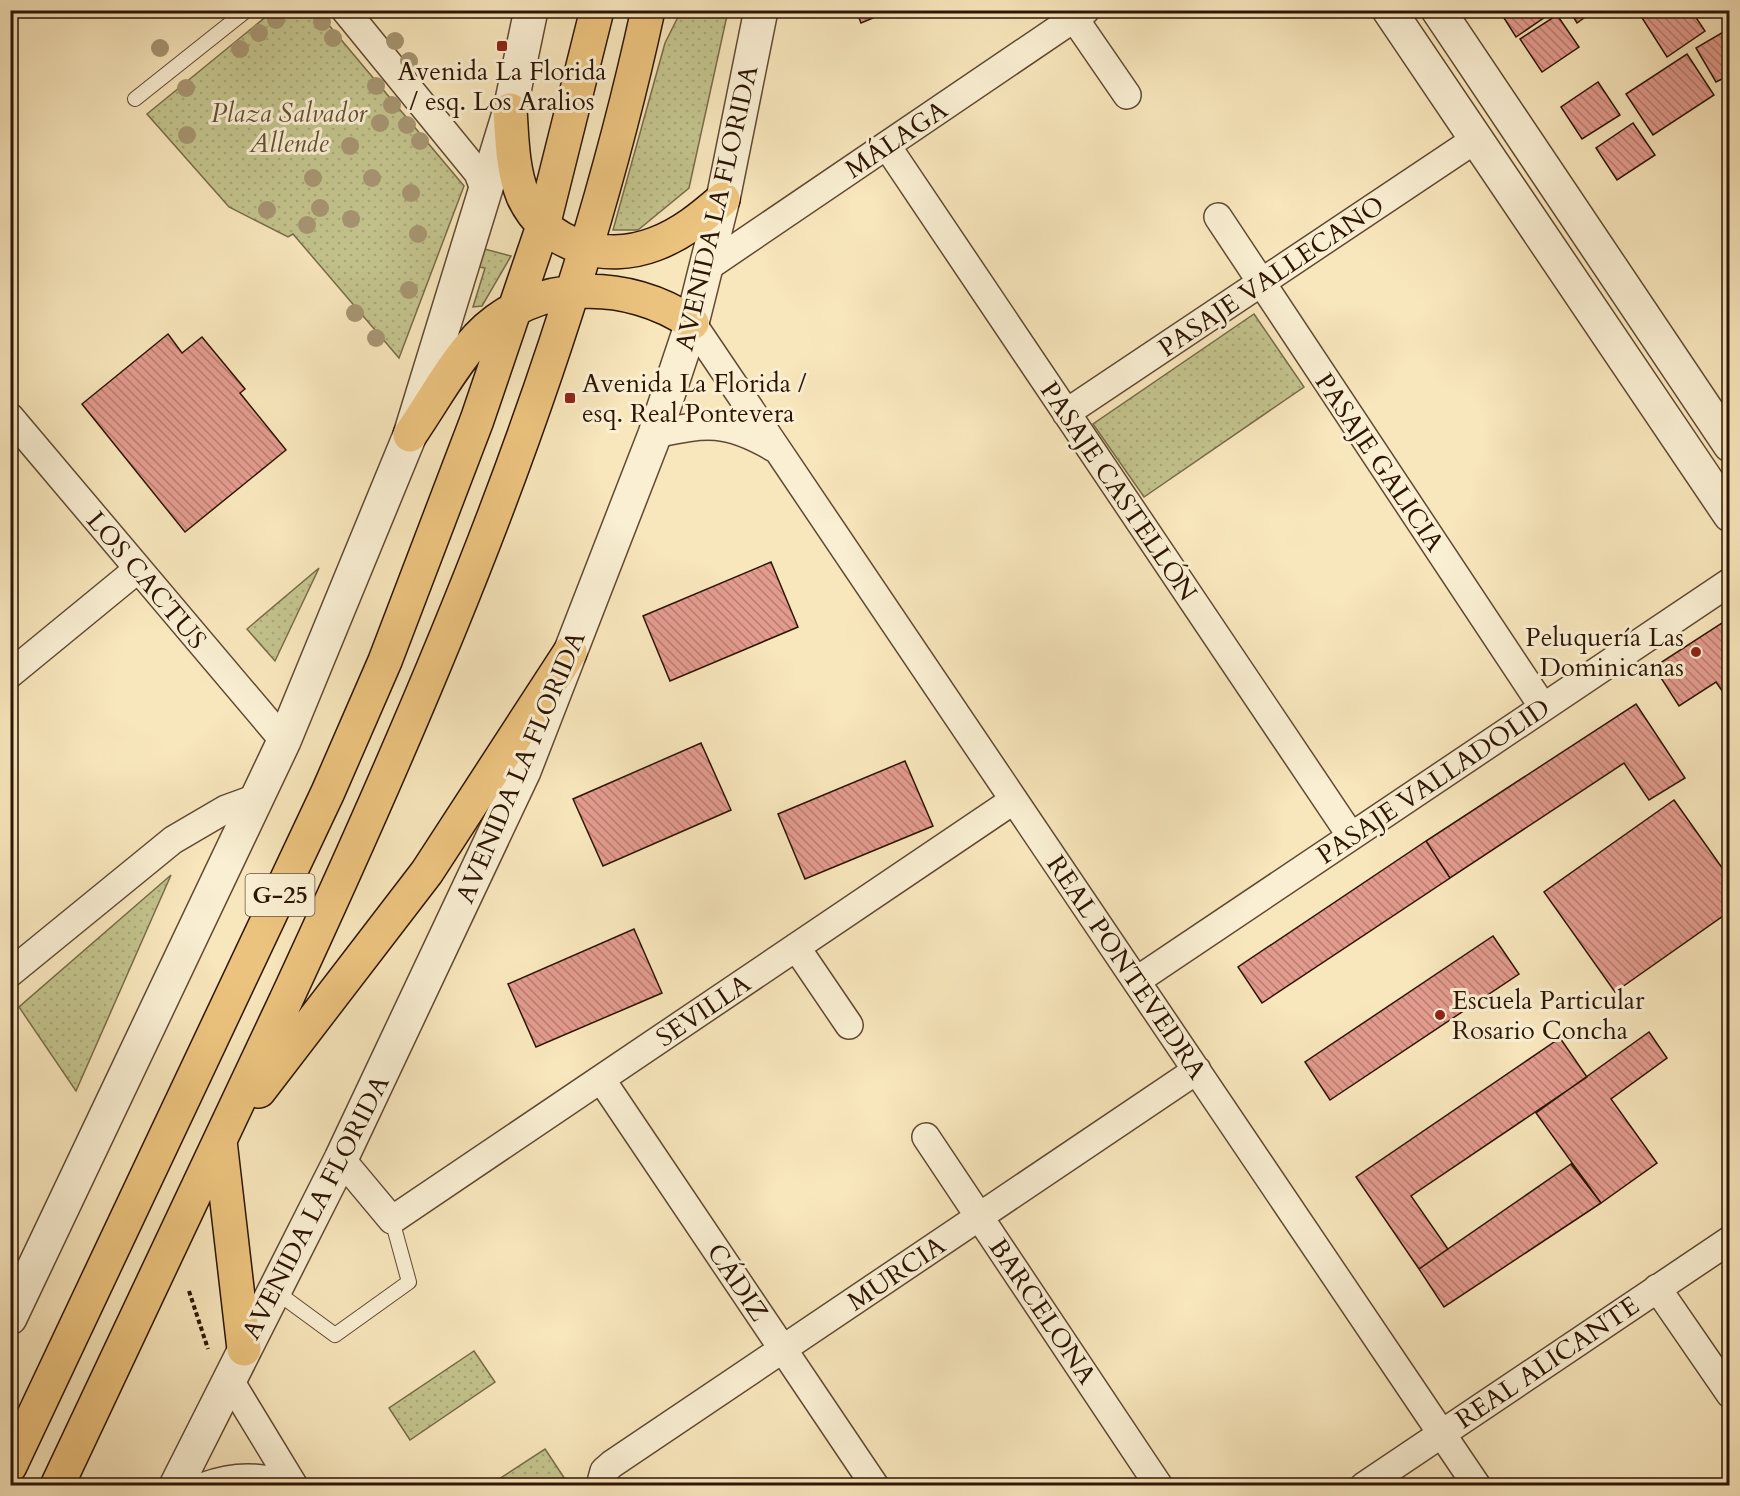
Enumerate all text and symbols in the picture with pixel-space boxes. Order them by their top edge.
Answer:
marker: Avenida La Florida / esq. Los Aralios [495,39,509,53]
place label: Avenida La Florida / esq. Los Aralios [398,54,606,119]
street label: AVENIDA LA FLORIDA [667,61,766,354]
street label: MÁLAGA [838,92,955,186]
park label: Plaza Salvador Allende [211,96,369,161]
street label: PASAJE VALLECANO [1151,188,1391,365]
place label: Avenida La Florida / esq. Real Pontevera [582,366,807,431]
street label: PASAJE GALICIA [1307,366,1453,559]
street label: PASAJE CASTELLÓN [1032,375,1205,608]
marker: Avenida La Florida / esq. Real Pontevera [563,391,577,405]
street label: LOS CACTUS [79,504,215,657]
place label: Peluquería Las Dominicanas [1525,620,1684,685]
street label: AVENIDA LA FLORIDA [447,625,594,908]
marker: Peluquería Las Dominicanas [1689,645,1703,659]
street label: PASAJE VALLADOLID [1310,690,1557,873]
street label: REAL PONTEVEDRA [1038,848,1215,1087]
road number: G-25 [246,874,314,916]
street label: SEVILLA [649,966,758,1055]
place label: Escuela Particular Rosario Concha [1452,983,1645,1048]
marker: Escuela Particular Rosario Concha [1433,1008,1447,1022]
street label: AVENIDA LA FLORIDA [234,1069,398,1345]
street label: MURCIA [840,1228,952,1319]
street label: BARCELONA [981,1231,1105,1392]
street label: CÁDIZ [699,1236,776,1328]
street label: REAL ALICANTE [1449,1288,1646,1437]

